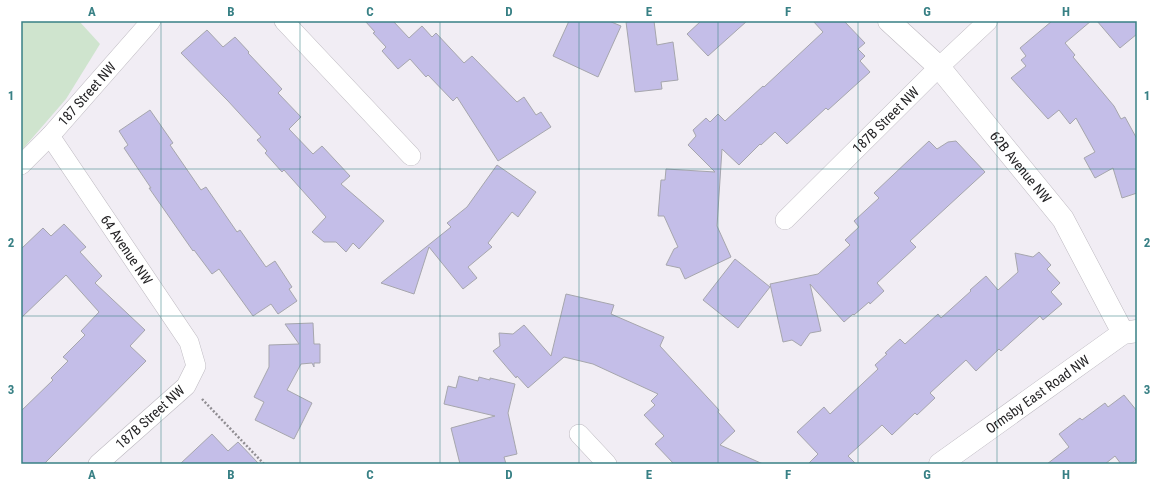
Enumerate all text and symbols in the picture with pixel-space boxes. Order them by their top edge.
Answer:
text: A [88,4,96,19]
text: B [227,4,235,19]
text: C [366,4,374,19]
text: D [505,4,513,19]
text: E [646,4,653,19]
text: F [785,4,791,19]
text: G [923,4,931,19]
text: H [1062,4,1070,19]
street label: 187 Street NW [55,59,119,129]
street label: 187B Street NW [849,83,922,156]
text: 1 [8,88,14,103]
text: 1 [1144,88,1150,103]
street label: 62B Avenue NW [987,128,1055,206]
street label: 64 Avenue NW [98,212,156,287]
text: 2 [8,235,15,250]
text: 2 [1144,235,1151,250]
street label: Ormsby East Road NW [983,351,1093,437]
text: 3 [8,382,14,397]
street label: 187B Street NW [112,382,188,452]
text: 3 [1144,382,1150,397]
text: A [88,467,96,482]
text: B [227,467,235,482]
text: C [366,467,374,482]
text: D [505,467,513,482]
text: E [646,467,653,482]
text: F [785,467,791,482]
text: G [923,467,931,482]
text: H [1062,467,1070,482]

